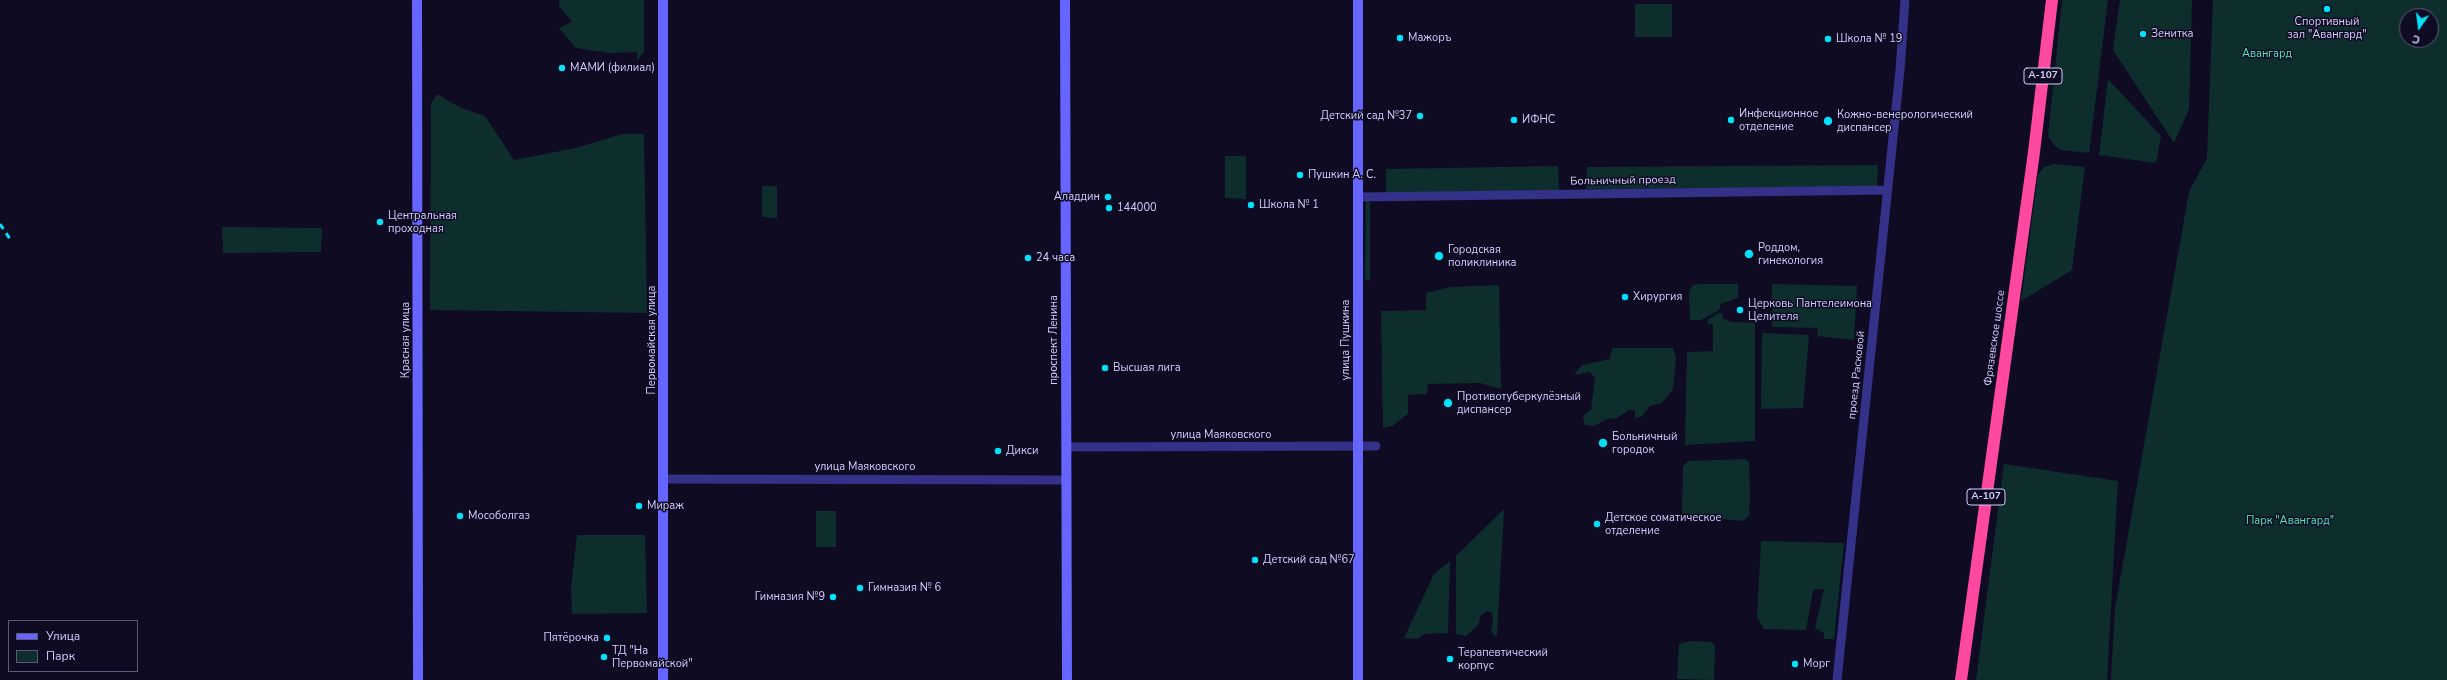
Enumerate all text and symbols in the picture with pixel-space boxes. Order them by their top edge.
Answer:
marker: Спортивный зал "Авангард" [2322,4,2332,14]
north arrow [2399,8,2439,48]
place label: Спортивный зал "Авангард" [2287,15,2367,41]
place label: Зенитка [2151,27,2193,41]
marker: Зенитка [2138,29,2148,39]
place label: Мажоръ [1408,31,1451,45]
text: С [2411,31,2422,47]
place label: Школа № 19 [1836,32,1902,46]
marker: Мажоръ [1395,33,1405,43]
marker: Школа № 19 [1823,34,1833,44]
park label: Авангард [2242,47,2292,61]
place label: МАМИ (филиал) [570,61,655,75]
marker: МАМИ (филиал) [557,63,567,73]
road number: А-107 [2024,68,2062,84]
place label: Инфекционное отделение [1739,107,1818,133]
place label: Кожно-венерологический диспансер [1837,108,1973,134]
place label: Детский сад №37 [1320,109,1412,123]
marker: Детский сад №37 [1415,111,1425,121]
place label: ИФНС [1522,113,1555,127]
marker: ИФНС [1509,115,1519,125]
marker: Инфекционное отделение [1726,115,1736,125]
marker: Кожно-венерологический диспансер [1822,115,1834,127]
place label: Пушкин А. С. [1308,168,1376,182]
marker: Пушкин А. С. [1295,170,1305,180]
street label: Больничный проезд [1570,173,1676,189]
place label: Аладдин [1054,190,1100,204]
marker: Аладдин [1103,192,1113,202]
place label: Школа № 1 [1259,198,1319,212]
marker: Школа № 1 [1246,200,1256,210]
place label: 144000 [1117,201,1157,215]
marker: 144000 [1104,203,1114,213]
place label: Центральная проходная [388,209,457,235]
marker: Центральная проходная [375,217,385,227]
place label: Роддом, гинекология [1758,241,1823,267]
place label: Городская поликлиника [1448,243,1516,269]
marker: Роддом, гинекология [1743,248,1755,260]
marker: Городская поликлиника [1433,250,1445,262]
place label: 24 часа [1036,251,1075,265]
marker: 24 часа [1023,253,1033,263]
street label: Первомайская улица [645,286,659,394]
street label: Фрязевское шоссе [1982,289,2008,387]
place label: Хирургия [1633,290,1682,304]
marker: Хирургия [1620,292,1630,302]
street label: проспект Ленина [1047,295,1061,385]
place label: Церковь Пантелеимона Целителя [1748,297,1872,323]
street label: улица Пушкина [1339,300,1353,380]
street label: Красная улица [399,302,413,378]
marker: Церковь Пантелеимона Целителя [1735,305,1745,315]
street label: проезд Расковой [1846,330,1868,420]
place label: Высшая лига [1113,361,1181,375]
marker: Высшая лига [1100,363,1110,373]
place label: Противотуберкулёзный диспансер [1457,390,1581,416]
marker: Противотуберкулёзный диспансер [1442,397,1454,409]
street label: улица Маяковского [1170,428,1272,442]
place label: Больничный городок [1612,430,1677,456]
marker: Больничный городок [1597,437,1609,449]
place label: Дикси [1006,444,1038,458]
marker: Дикси [993,446,1003,456]
street label: улица Маяковского [814,460,916,474]
road number: А-107 [1967,489,2005,505]
place label: Мираж [647,499,684,513]
marker: Мираж [634,501,644,511]
place label: Мособолгаз [468,509,530,523]
marker: Мособолгаз [455,511,465,521]
place label: Детское соматическое отделение [1605,511,1722,537]
park label: Парк "Авангард" [2246,514,2334,528]
marker: Детское соматическое отделение [1592,519,1602,529]
place label: Детский сад №67 [1263,553,1355,567]
marker: Детский сад №67 [1250,555,1260,565]
place label: Гимназия № 6 [868,581,941,595]
marker: Гимназия № 6 [855,583,865,593]
place label: Гимназия №9 [755,590,825,604]
marker: Гимназия №9 [828,592,838,602]
legend [8,620,138,672]
text: Улица [46,628,80,644]
place label: Пятёрочка [543,631,599,645]
marker: Пятёрочка [602,633,612,643]
place label: ТД "На Первомайской" [612,644,693,670]
place label: Терапевтический корпус [1458,646,1548,672]
text: Парк [46,648,75,664]
marker: ТД "На Первомайской" [599,652,609,662]
marker: Терапевтический корпус [1445,654,1455,664]
place label: Морг [1803,657,1830,671]
marker: Морг [1790,659,1800,669]

